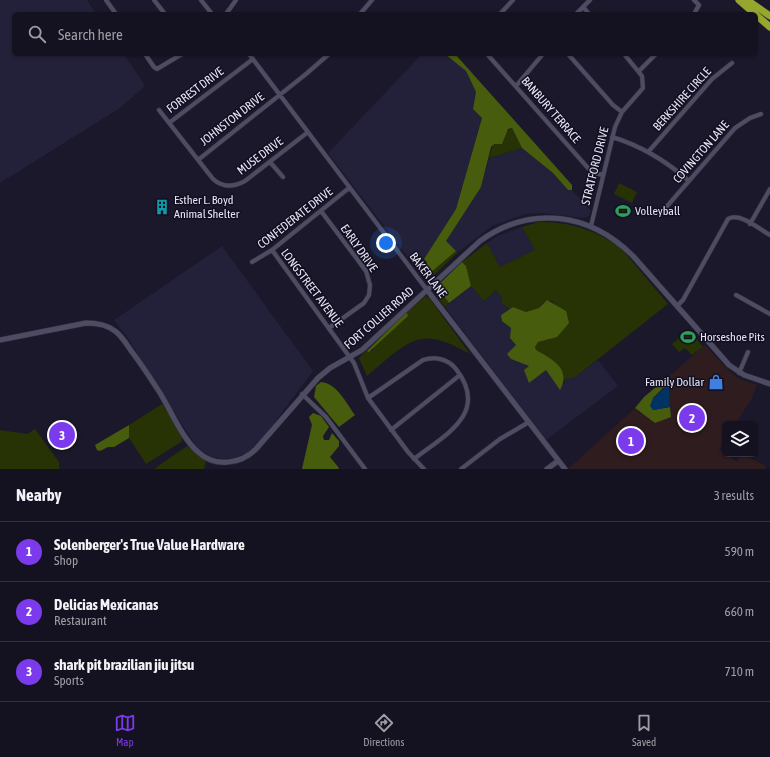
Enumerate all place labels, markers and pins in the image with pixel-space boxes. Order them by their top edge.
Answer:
place label: Esther L. Boyd Animal Shelter [174,193,240,221]
building icon: Esther L. Boyd Animal Shelter [153,198,171,216]
sports icon: Volleyball [614,202,632,220]
place label: Volleyball [635,204,681,218]
sports icon: Horseshoe Pits [679,328,697,346]
place label: Horseshoe Pits [700,330,765,344]
shop icon: Family Dollar [707,373,725,391]
place label: Family Dollar [645,375,704,389]
pin: 2 [679,403,705,433]
pin: 3 [49,420,75,450]
pin: 1 [618,426,644,456]

